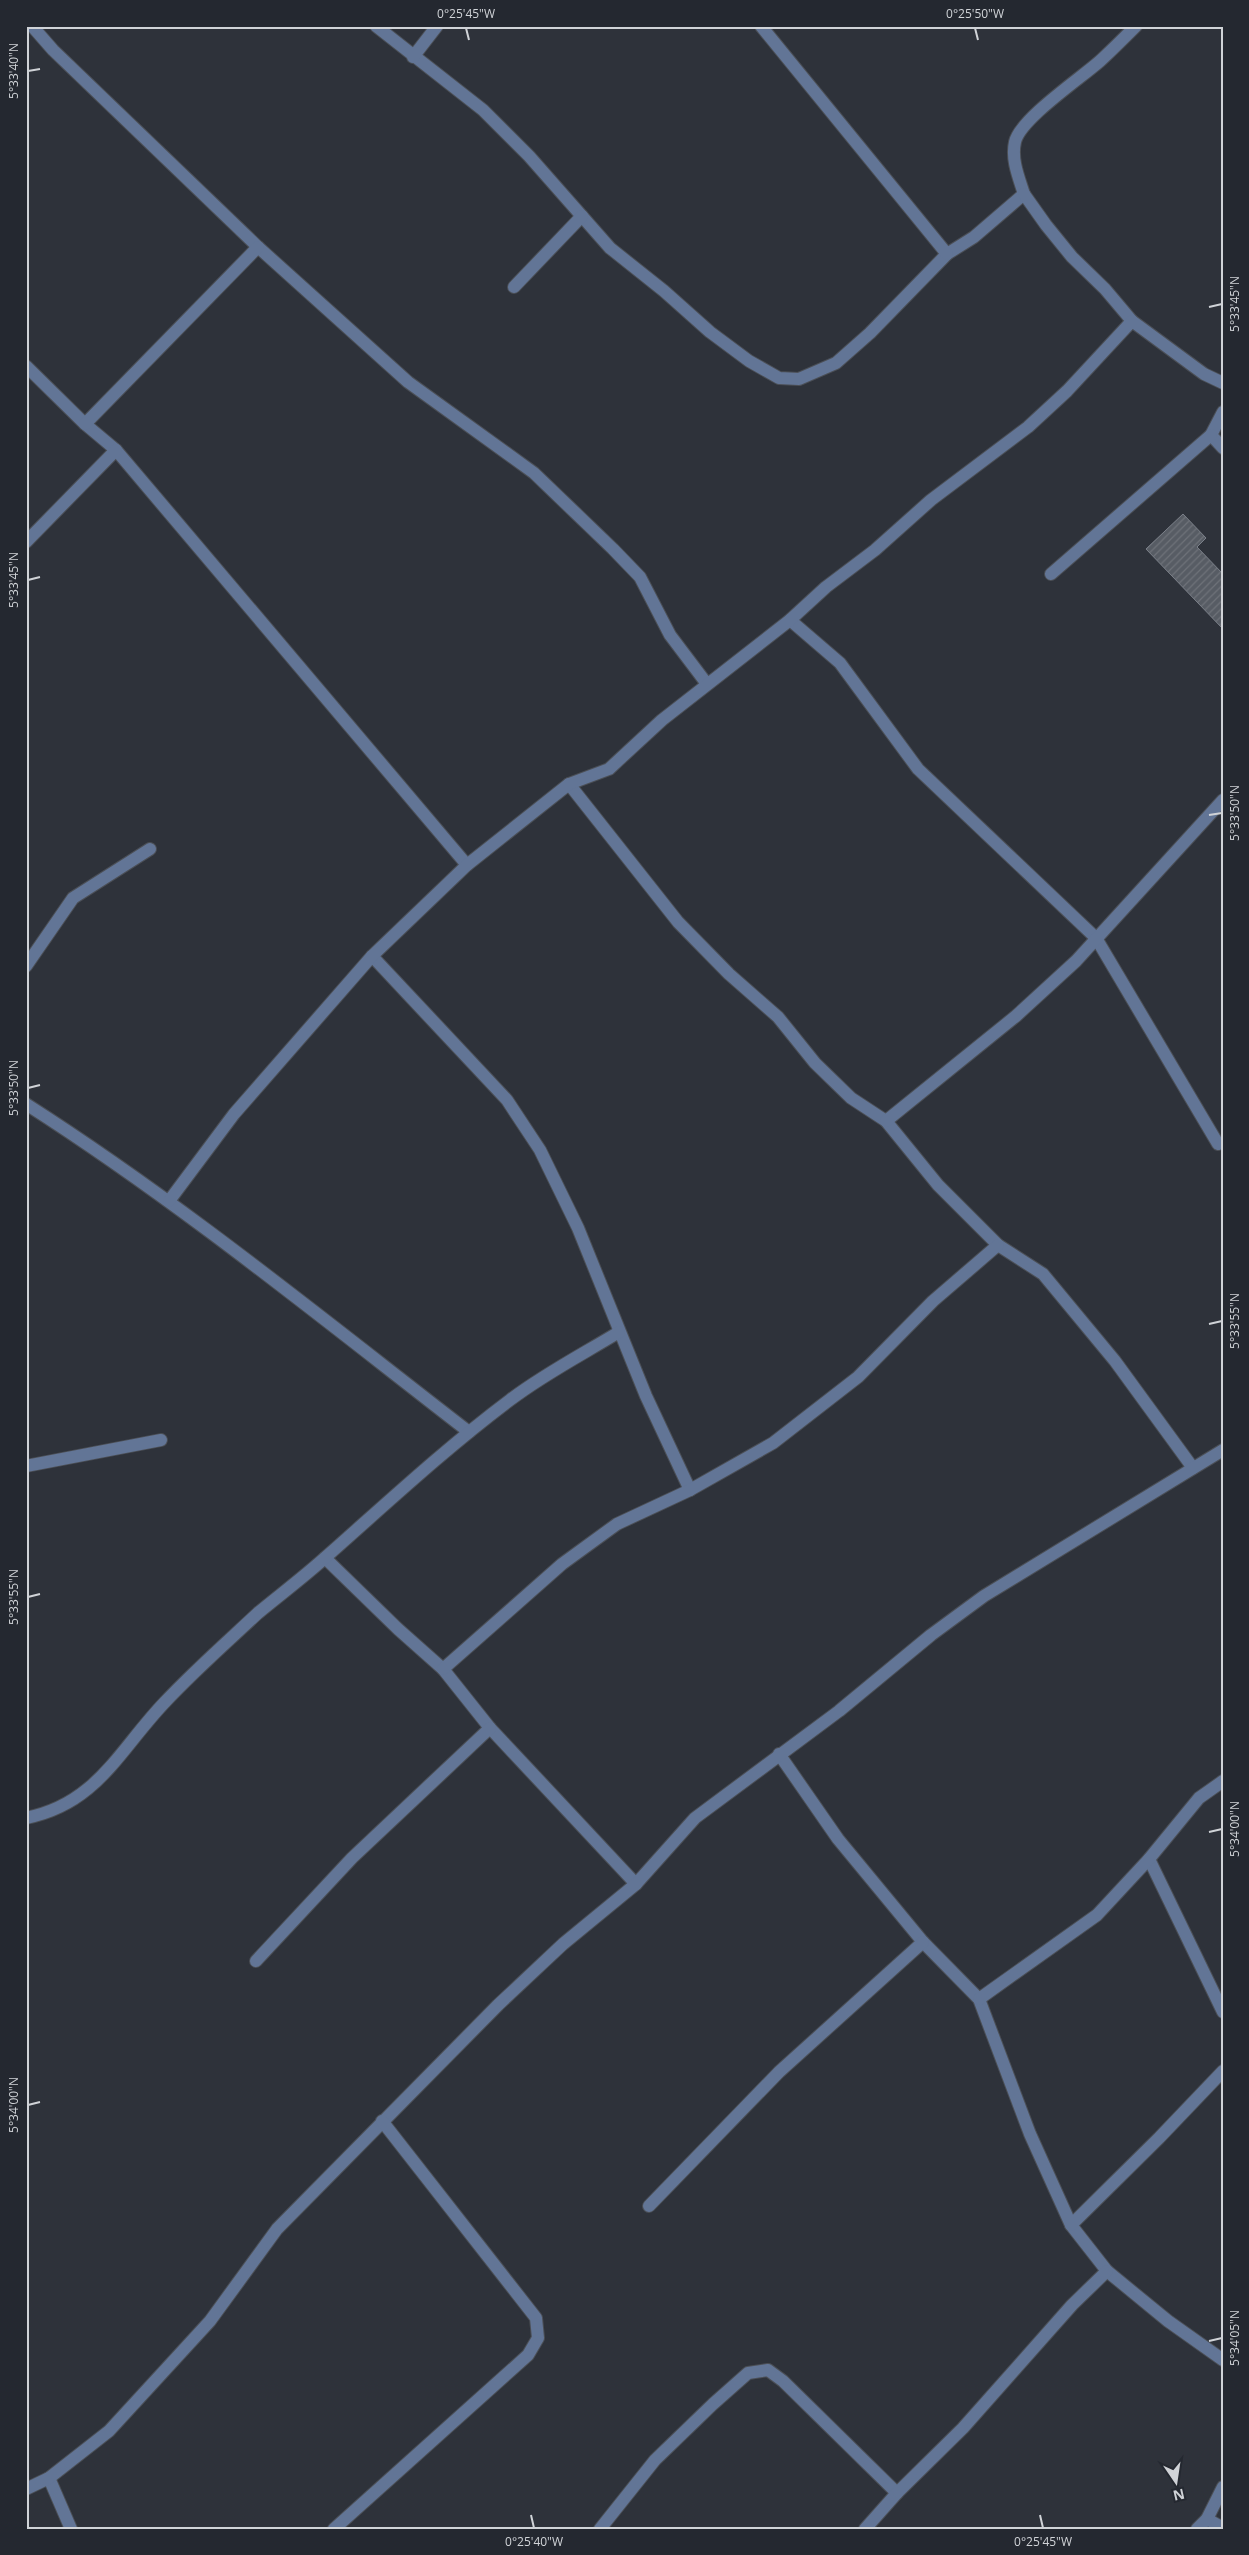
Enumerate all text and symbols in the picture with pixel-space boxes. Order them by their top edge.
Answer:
text: 0°25'45"W [437,5,495,22]
text: 0°25'50"W [946,5,1004,22]
text: 5°33'40"N [5,43,22,99]
text: 5°33'45"N [1226,276,1243,332]
text: 5°33'45"N [5,552,22,608]
text: 5°33'50"N [1226,785,1243,841]
text: 5°33'50"N [5,1060,22,1116]
text: 5°33'55"N [1226,1293,1243,1349]
text: 5°33'55"N [5,1569,22,1625]
text: 5°34'00"N [1226,1801,1243,1857]
text: 5°34'00"N [5,2077,22,2133]
text: 5°34'05"N [1226,2310,1243,2366]
north arrow [1152,2458,1202,2508]
text: N [1171,2485,1187,2506]
text: 0°25'40"W [505,2533,563,2550]
text: 0°25'45"W [1014,2533,1072,2550]

